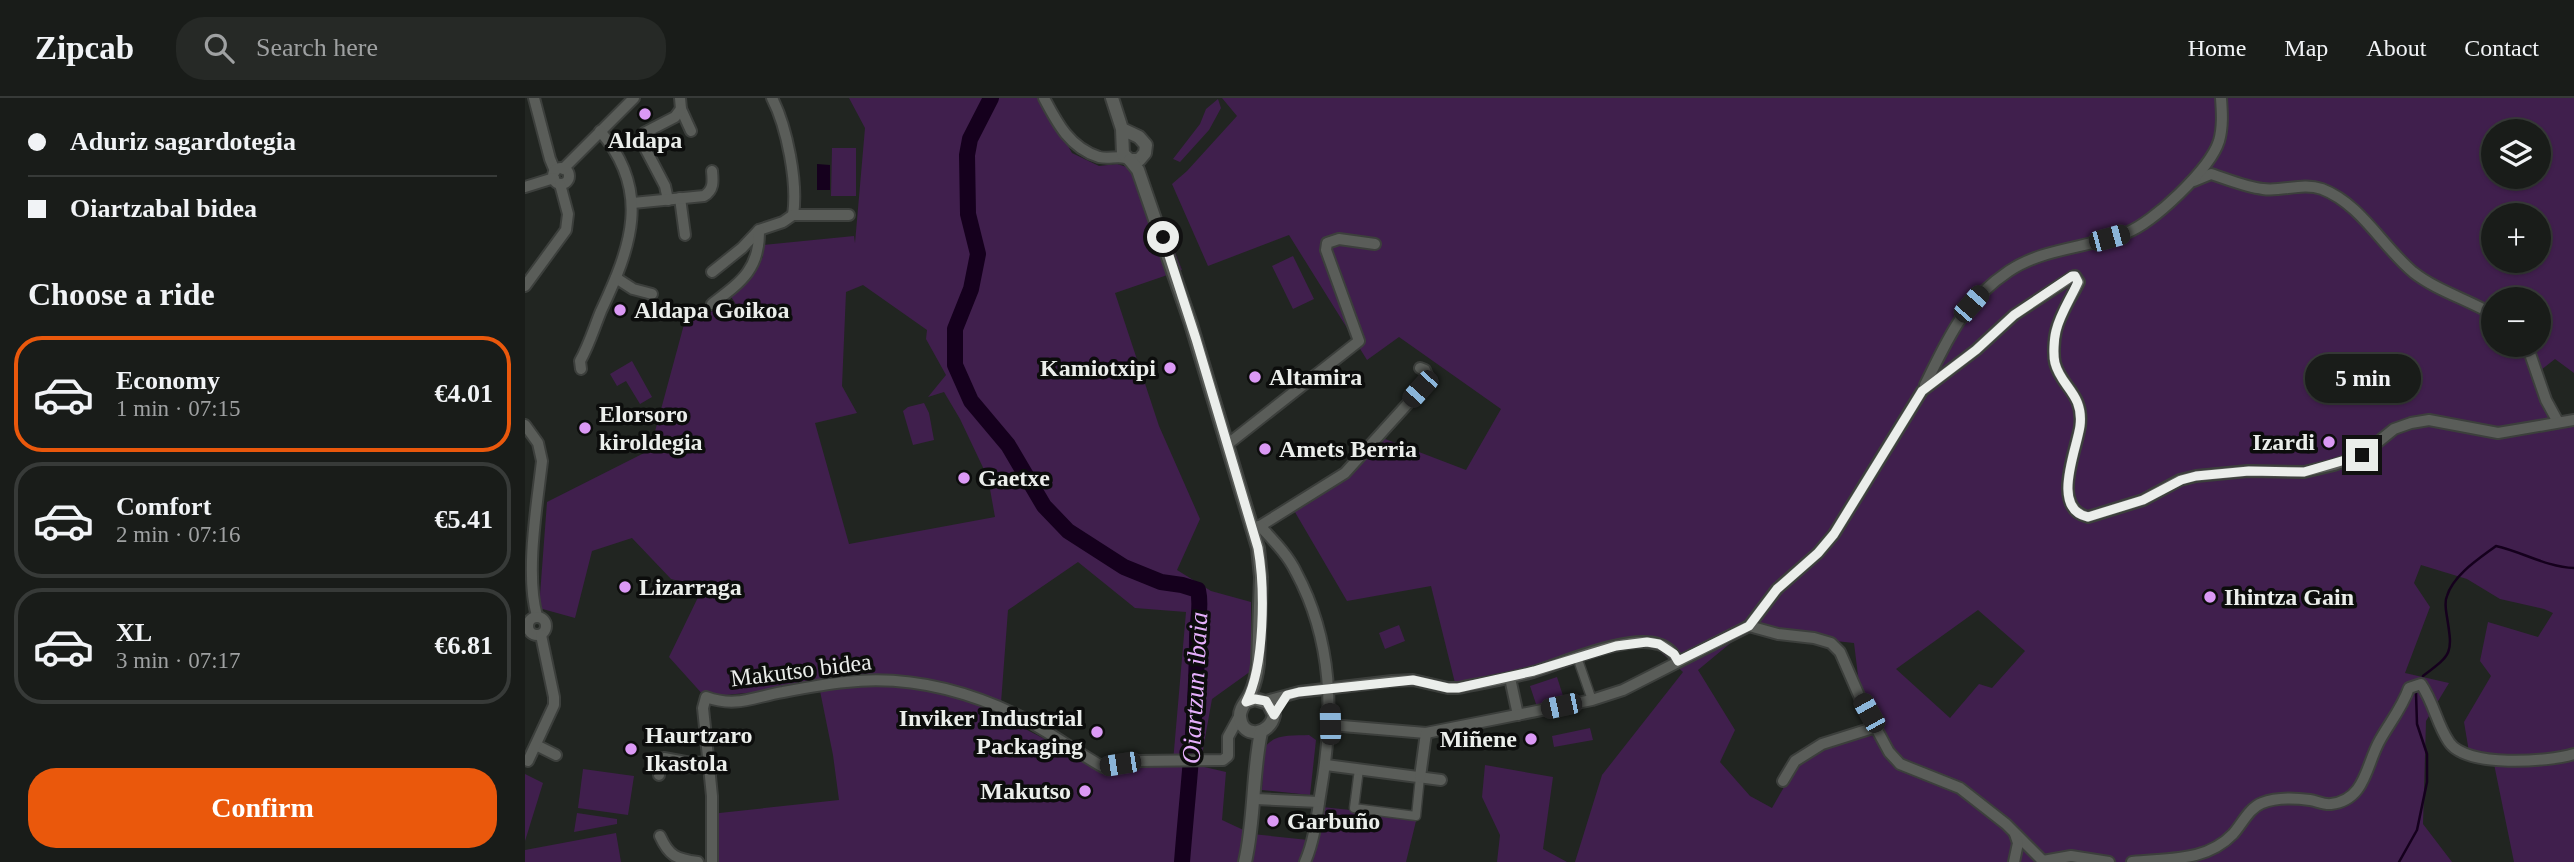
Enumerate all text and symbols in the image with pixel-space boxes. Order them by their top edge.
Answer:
search box [176,17,666,80]
icon: search [200,29,238,67]
text: Zipcab [35,30,134,66]
text: Search here [256,33,378,62]
text: Home [2188,35,2246,61]
text: Map [2284,35,2328,61]
text: About [2366,35,2426,61]
text: Contact [2464,35,2539,61]
marker: Aldapa [637,106,653,122]
map controls [2481,119,2551,357]
button: layers [2481,119,2551,189]
text: Aduriz sagardotegia [70,127,296,156]
place label: Aldapa [608,127,682,153]
text: Oiartzabal bidea [70,194,257,223]
button: + [2481,203,2551,273]
route start [1147,221,1179,253]
car [2086,222,2133,254]
text: Choose a ride [28,276,215,312]
car [1950,281,1993,327]
button: − [2481,287,2551,357]
place label: Aldapa Goikoa [634,297,789,323]
marker: Aldapa Goikoa [612,302,628,318]
callout: 5 min [2304,354,2420,402]
place label: Kamiotxipi [1040,355,1156,381]
marker: Kamiotxipi [1162,360,1178,376]
icon: car [32,363,95,426]
place label: Altamira [1269,364,1362,390]
text: Economy [116,366,220,395]
car [1399,366,1442,412]
text: 5 min [2335,366,2391,391]
marker: Altamira [1247,369,1263,385]
text: €4.01 [435,379,493,408]
text: 1 min · 07:15 [116,396,241,421]
place label: Elorsoro kiroldegia [599,401,703,455]
marker: Elorsoro kiroldegia [577,420,593,436]
place label: Izardi [2252,429,2315,455]
marker: Izardi [2321,434,2337,450]
place label: Amets Berria [1279,436,1417,462]
route end [2346,439,2378,471]
marker: Amets Berria [1257,441,1273,457]
place label: Gaetxe [978,465,1050,491]
marker: Gaetxe [956,470,972,486]
icon: car [32,489,95,552]
text: Comfort [116,492,211,521]
text: €5.41 [435,505,493,534]
text: 2 min · 07:16 [116,522,241,547]
place label: Lizarraga [639,574,742,600]
marker: Lizarraga [617,579,633,595]
place label: Ihintza Gain [2224,584,2354,610]
marker: Ihintza Gain [2202,589,2218,605]
water label: Oiartzun ibaia [1177,611,1213,765]
icon: car [32,615,95,678]
text: XL [116,618,152,647]
text: €6.81 [435,631,493,660]
text: 3 min · 07:17 [116,648,241,673]
street label: Makutso bidea [729,648,873,692]
car [1850,690,1889,736]
car [1539,691,1584,721]
car [1320,703,1341,745]
place label: Inviker Industrial Packaging [899,705,1083,759]
place label: Haurtzaro Ikastola [645,722,753,776]
marker: Inviker Industrial Packaging [1089,724,1105,740]
place label: Miñene [1440,726,1517,752]
marker: Miñene [1523,731,1539,747]
marker: Haurtzaro Ikastola [623,741,639,757]
car [1098,750,1143,778]
button: Confirm [28,768,497,848]
place label: Makutso [980,778,1071,804]
marker: Makutso [1077,783,1093,799]
place label: Garbuño [1287,808,1380,834]
marker: Garbuño [1265,813,1281,829]

